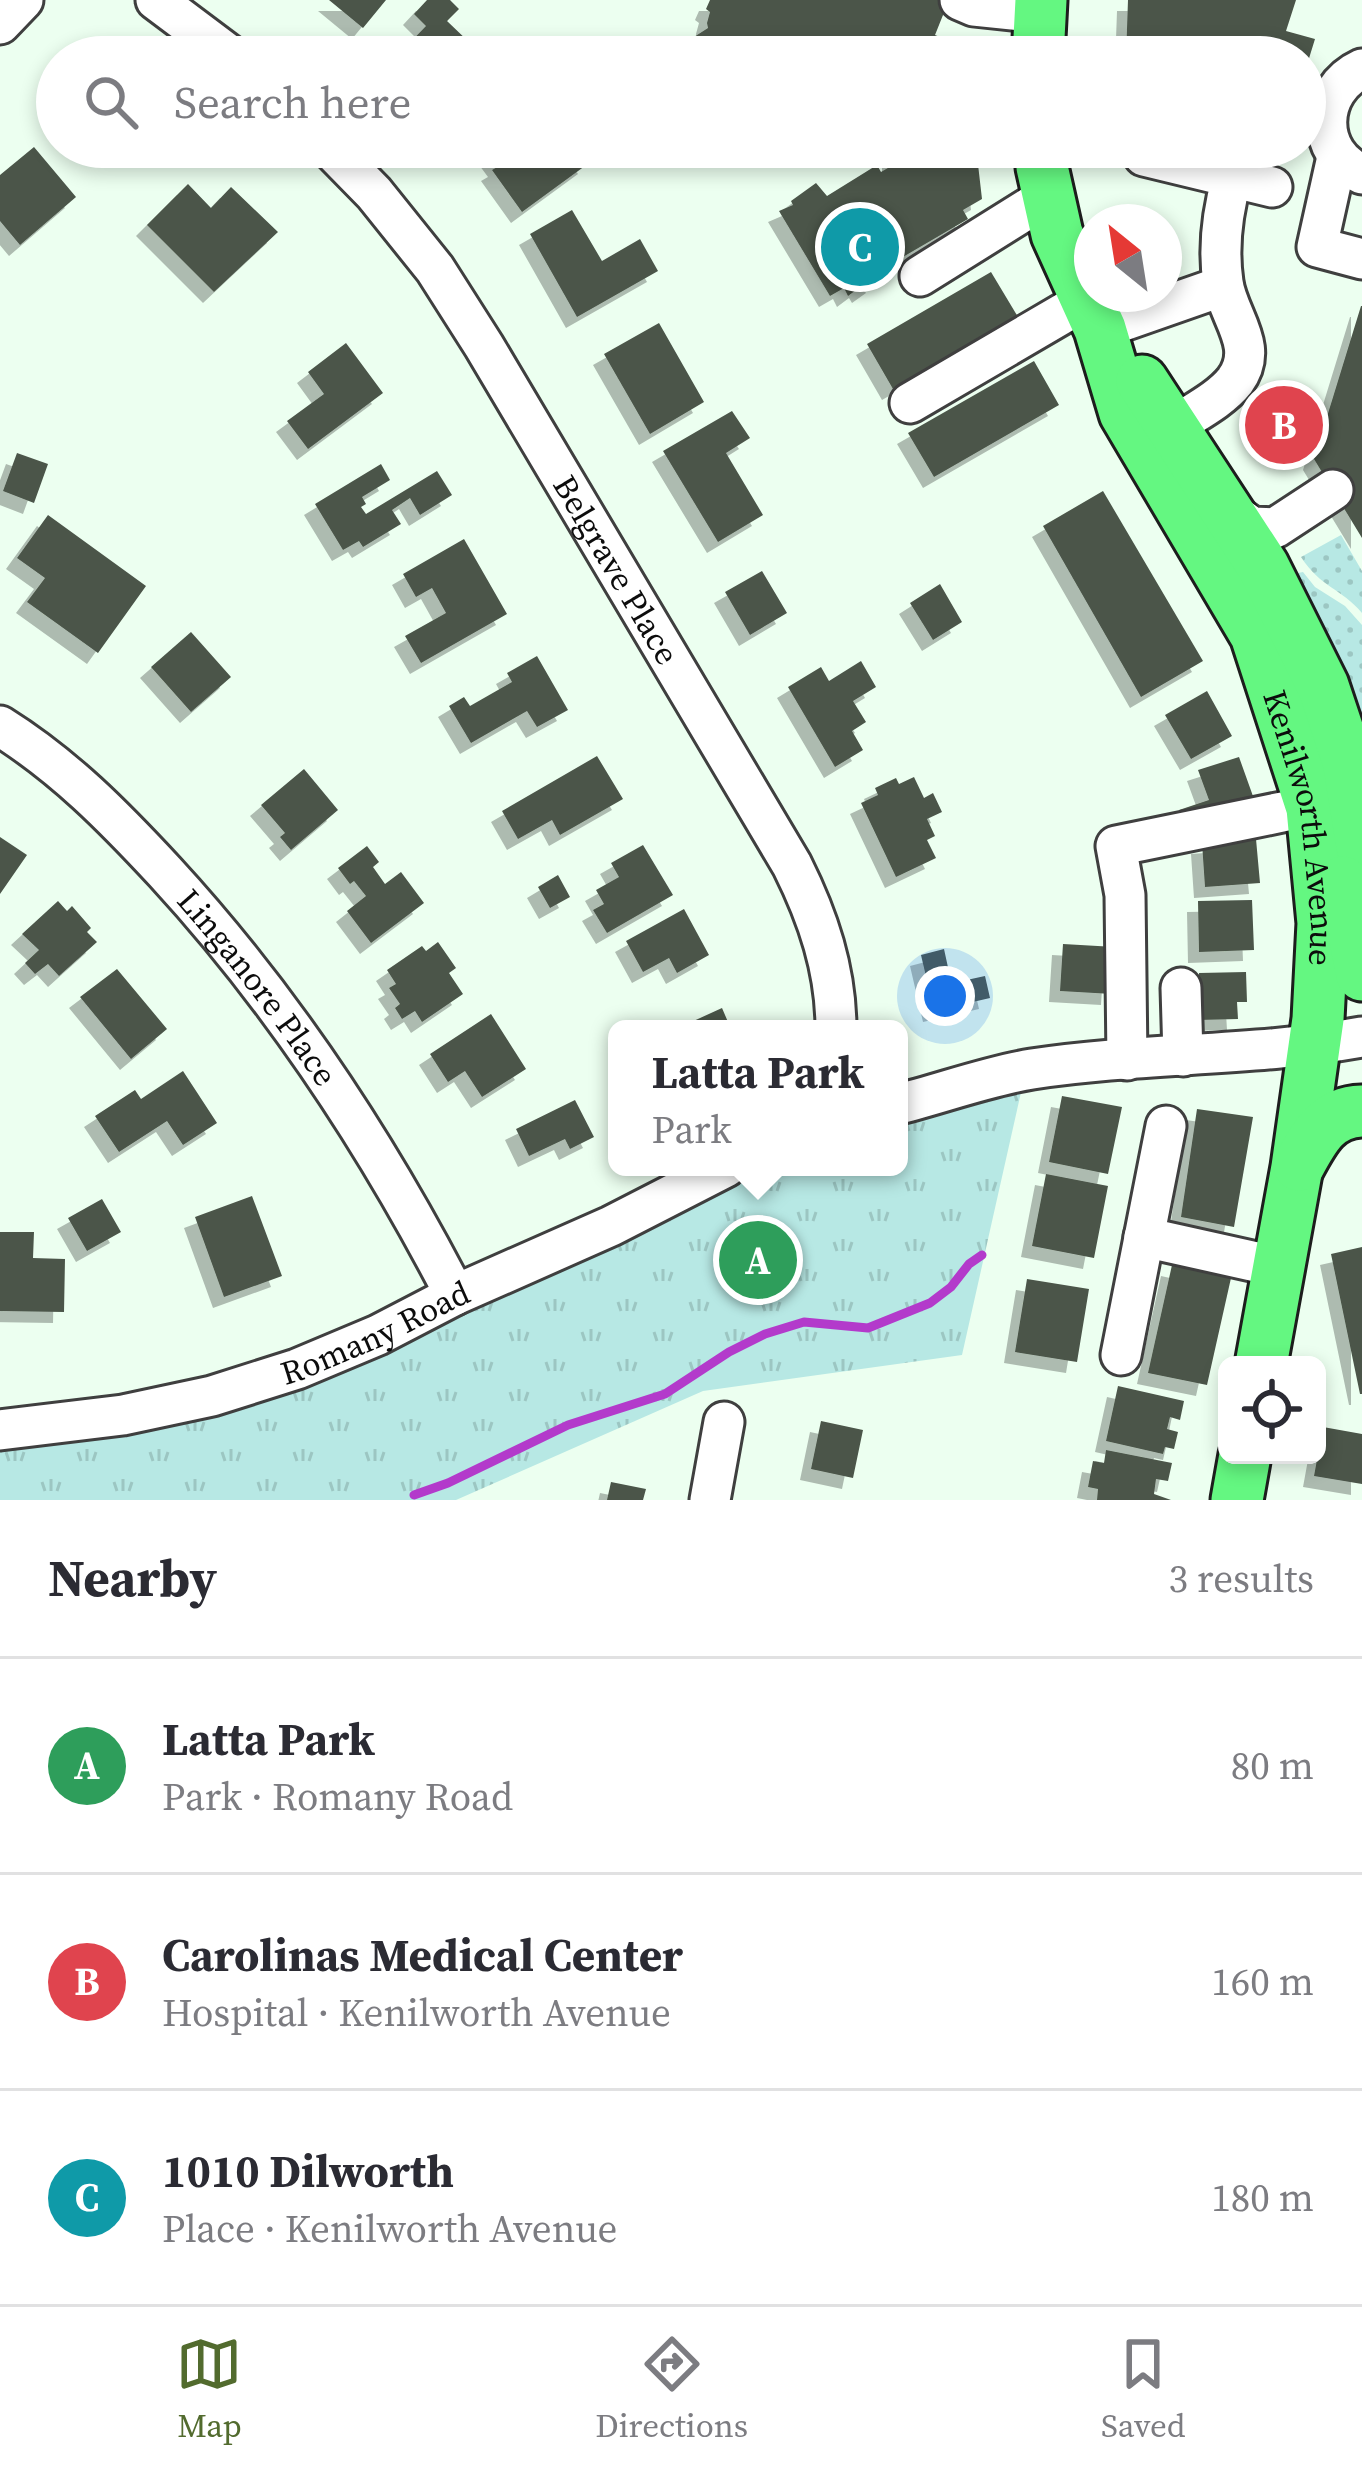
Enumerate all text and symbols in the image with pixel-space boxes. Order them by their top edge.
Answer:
search box [36,36,1326,168]
icon: search [78,69,144,135]
text: Search here [174,71,411,133]
pin: C [821,202,899,292]
north arrow [1074,204,1182,312]
pin: B [1245,380,1323,470]
street label: Belgrave Place [543,466,690,673]
street label: Kenilworth Avenue [1253,684,1346,967]
street label: Linganore Place [168,879,348,1094]
your location [915,966,975,1026]
popup [608,1020,908,1176]
text: Latta Park [651,1041,865,1103]
text: Park [651,1103,732,1156]
pin: A [719,1215,797,1305]
street label: Romany Road [275,1269,477,1395]
map controls [1218,1356,1326,1464]
button: locate [1218,1356,1326,1464]
text: Nearby [48,1543,217,1613]
text: 3 results [1169,1552,1314,1605]
text: Latta Park [162,1708,375,1770]
text: A [74,1739,100,1792]
text: 80 m [1231,1739,1314,1792]
text: Park · Romany Road [162,1770,513,1823]
text: Carolinas Medical Center [162,1924,683,1986]
text: B [74,1955,100,2008]
text: 160 m [1211,1955,1314,2008]
text: Hospital · Kenilworth Avenue [162,1986,671,2039]
text: 1010 Dilworth [162,2140,454,2202]
text: C [75,2171,99,2224]
text: 180 m [1211,2171,1314,2224]
text: Place · Kenilworth Avenue [162,2202,617,2255]
tab: Map [176,2331,242,2448]
tab: Directions [595,2331,748,2448]
tab: Saved [1101,2331,1186,2448]

